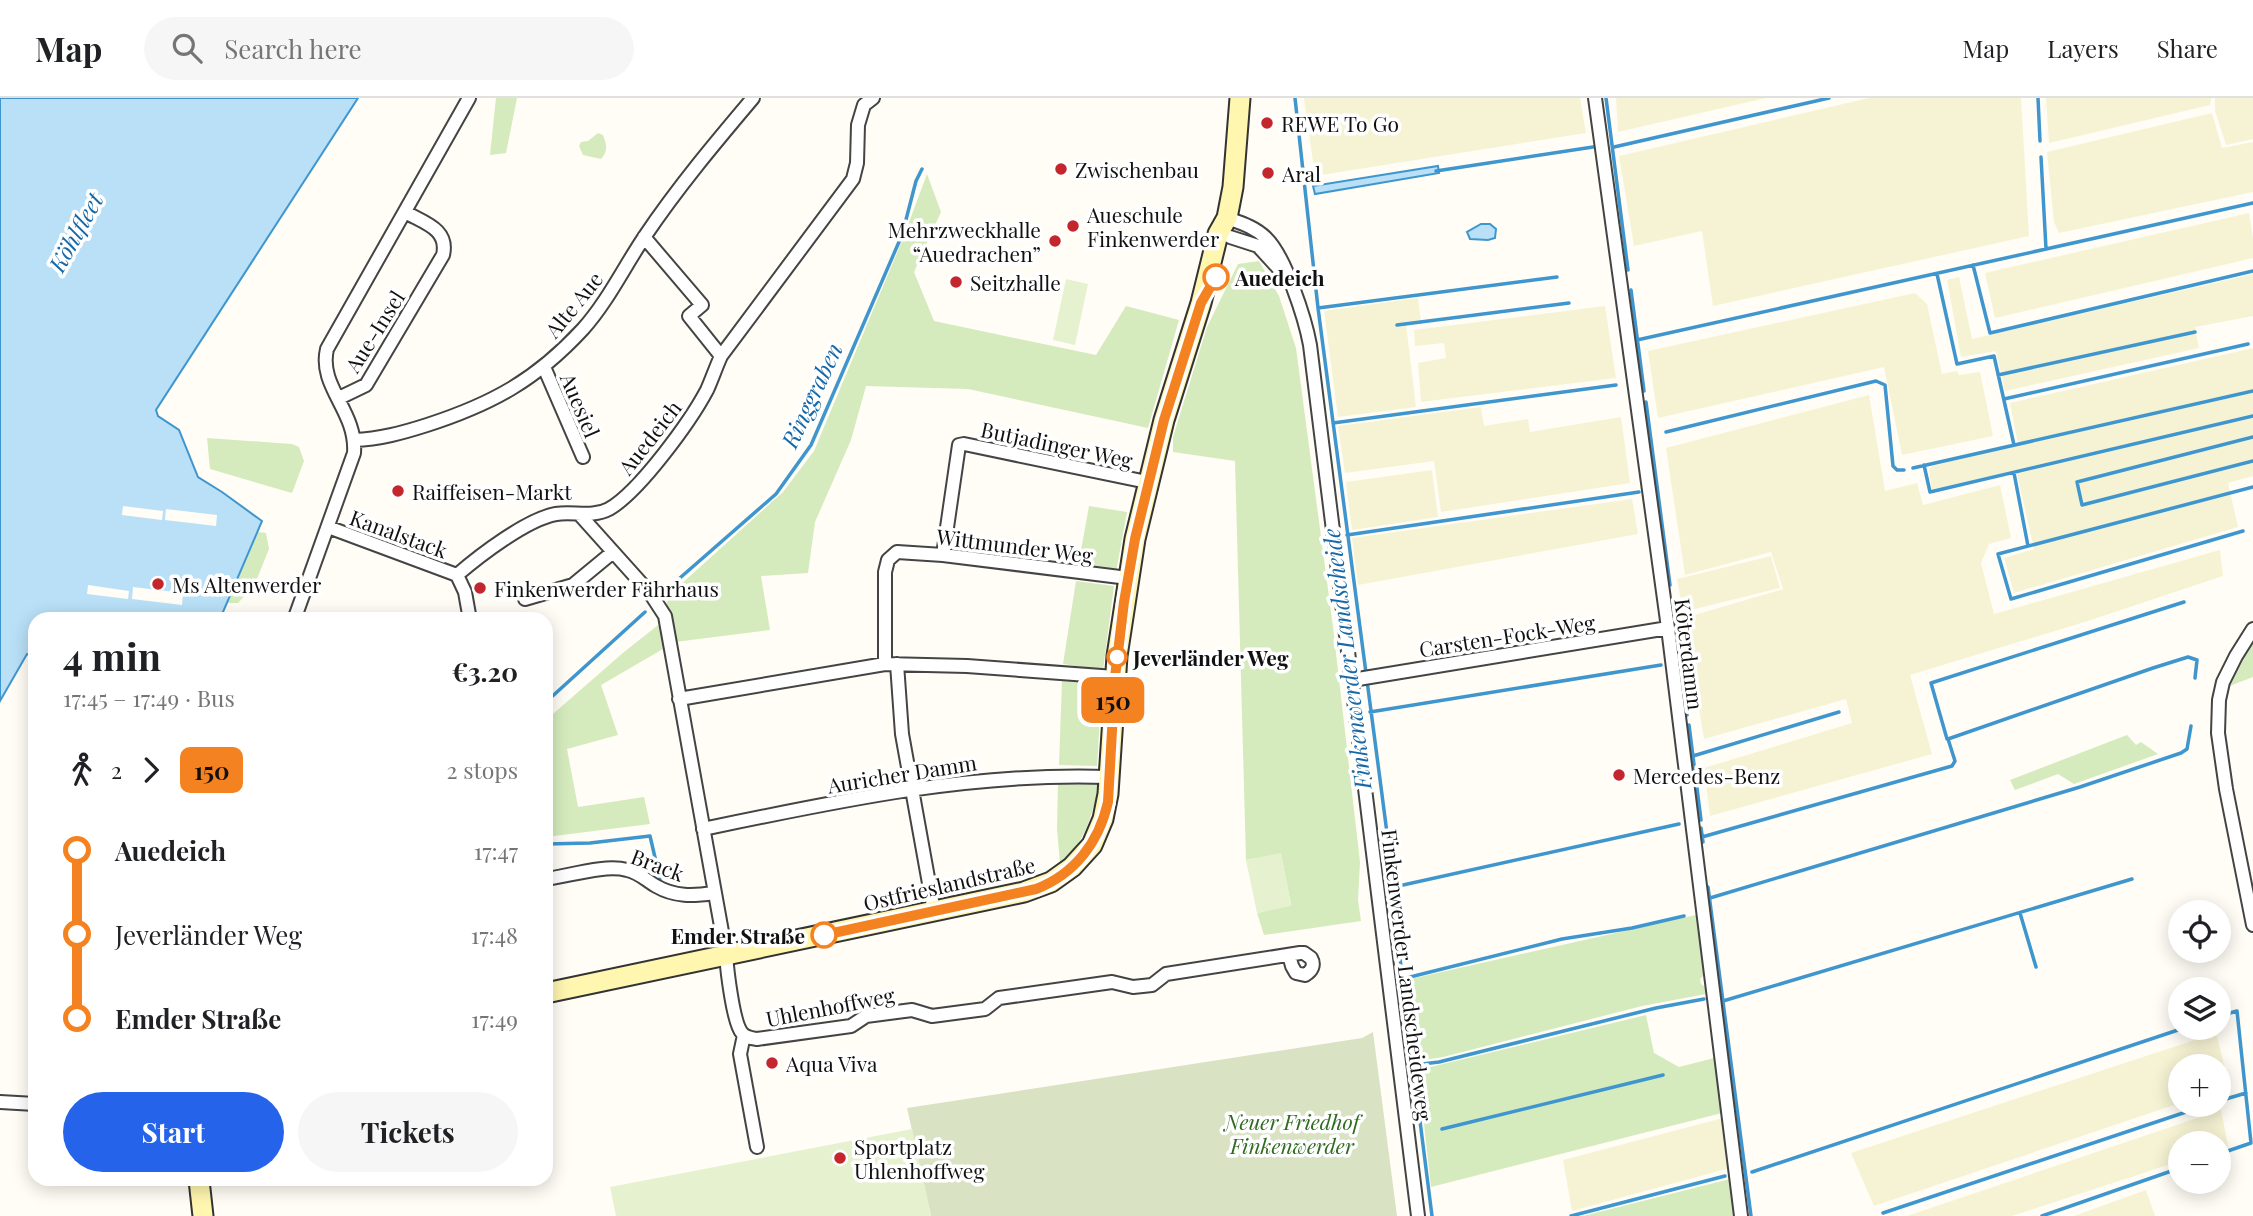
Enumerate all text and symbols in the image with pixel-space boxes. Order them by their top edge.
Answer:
search box [144,17,634,80]
text: Map [35,26,102,70]
icon: search [168,29,206,67]
text: Search here [224,31,362,66]
text: Map [1963,32,2009,64]
text: Layers [2047,32,2119,64]
text: Share [2157,32,2218,64]
place label: REWE To Go [1281,109,1399,137]
marker: REWE To Go [1259,115,1275,131]
place label: Zwischenbau [1075,155,1199,183]
place label: Aral [1281,159,1321,187]
marker: Zwischenbau [1053,161,1069,177]
marker: Aral [1260,165,1276,181]
water label: Köhlfleet [40,186,110,278]
place label: Aueschule Finkenwerder [1086,200,1220,252]
place label: Mehrzweckhalle “Auedrachen” [888,215,1041,267]
marker: Aueschule Finkenwerder [1065,218,1081,234]
marker: Mehrzweckhalle “Auedrachen” [1047,233,1063,249]
place label: Auedeich [1234,263,1325,291]
marker: Auedeich [1203,264,1229,290]
street label: Alte Aue [537,265,608,344]
place label: Seitzhalle [970,268,1061,296]
marker: Seitzhalle [948,274,964,290]
street label: Aue-Insel [337,285,410,378]
water label: Ringgraben [773,338,849,453]
street label: Auesiel [555,367,607,442]
street label: Auedeich [611,394,687,481]
street label: Butjadinger Weg [979,414,1135,474]
place label: Raiffeisen-Markt [412,477,572,505]
marker: Raiffeisen-Markt [390,483,406,499]
street label: Kanalstack [346,502,452,564]
street label: Wittmunder Weg [934,521,1095,568]
water label: Finkenwerder Landscheide [1315,527,1378,792]
place label: Ms Altenwerder [172,570,322,598]
place label: Finkenwerder Fährhaus [494,574,719,602]
marker: Ms Altenwerder [150,576,166,592]
marker: Finkenwerder Fährhaus [472,580,488,596]
street label: Köterdamm [1669,597,1711,712]
street label: Carsten-Fock-Weg [1417,607,1597,663]
text: 4 min [63,630,161,681]
place label: Jeverländer Weg [1132,643,1289,671]
marker: Jeverländer Weg [1107,647,1127,667]
text: €3.20 [452,654,518,689]
line badge: 150 [1073,677,1153,723]
text: 17:45 – 17:49 · Bus [63,682,235,713]
text: 150 [1095,684,1131,716]
street label: Auricher Damm [825,747,979,799]
icon: walk [63,751,101,789]
icon: forward [132,751,170,789]
text: 2 [111,754,122,785]
text: 150 [194,754,229,786]
text: 2 stops [447,754,518,785]
place label: Mercedes-Benz [1633,761,1780,789]
marker: Mercedes-Benz [1611,767,1627,783]
street label: Finkenwerder Landscheideweg [1376,827,1440,1123]
text: Auedeich [115,833,226,868]
text: 17:47 [474,835,518,866]
street label: Brack [628,841,689,887]
street label: Ostfrieslandstraße [860,850,1038,916]
map controls [2168,900,2231,1194]
button: locate [2168,900,2231,963]
text: Jeverländer Weg [115,917,302,952]
text: 17:48 [471,919,518,950]
place label: Emder Straße [671,921,805,949]
marker: Emder Straße [811,922,837,948]
button: layers [2168,977,2231,1040]
street label: Uhlenhoffweg [763,980,897,1032]
text: Emder Straße [115,1001,281,1036]
text: 17:49 [471,1003,518,1034]
place label: Aqua Viva [785,1049,878,1077]
button: + [2168,1054,2231,1117]
marker: Aqua Viva [764,1055,780,1071]
button: Start [63,1092,284,1172]
button: Tickets [298,1092,518,1172]
park label: Neuer Friedhof Finkenwerder [1223,1107,1364,1159]
button: − [2168,1131,2231,1194]
place label: Sportplatz Uhlenhoffweg [854,1132,985,1184]
marker: Sportplatz Uhlenhoffweg [832,1150,848,1166]

